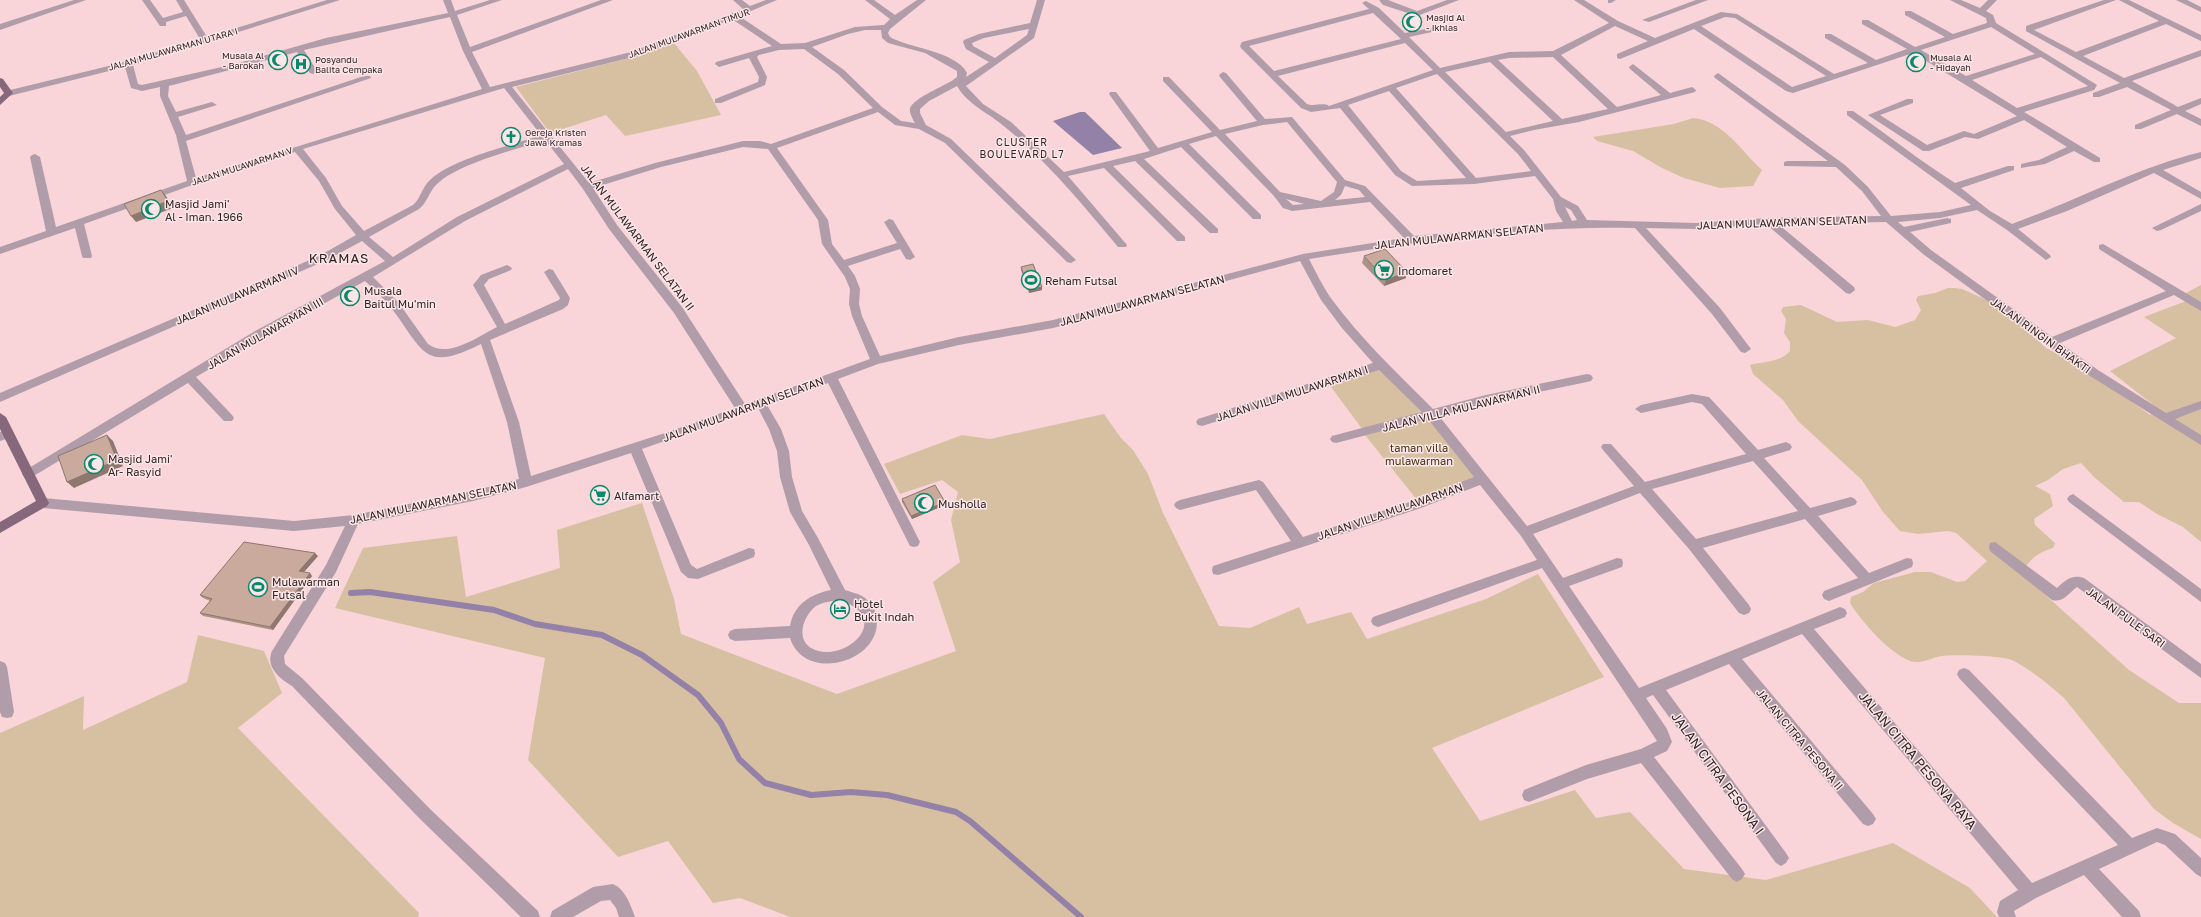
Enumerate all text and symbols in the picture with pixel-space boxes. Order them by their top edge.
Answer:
street label: JALAN MULAWARMAN TIMUR [627,6,751,60]
mosque icon: Masjid Al - Ikhlas [1401,11,1423,33]
place label: Masjid Al - Ikhlas [1426,12,1465,33]
street label: JALAN MULAWARMAN UTARA I [107,25,239,73]
mosque icon: Musala Al - Barokah [267,49,289,71]
place label: Musala Al - Barokah [222,50,264,71]
mosque icon: Musala Al - Hidayah [1905,51,1927,73]
place label: Musala Al - Hidayah [1930,52,1972,73]
hospital icon: Posyandu Balita Cempaka [290,53,312,75]
place label: Posyandu Balita Cempaka [315,54,382,75]
church icon: Gereja Kristen Jawa Kramas [500,126,522,148]
place label: Gereja Kristen Jawa Kramas [525,127,586,148]
district label: CLUSTER BOULEVARD L7 [979,136,1065,160]
street label: JALAN MULAWARMAN V [190,144,294,188]
street label: JALAN MULAWARMAN SELATAN II [579,161,697,313]
place label: Masjid Jami' Al - Iman. 1966 [165,197,243,223]
mosque icon: Masjid Jami' Al - Iman. 1966 [140,198,162,220]
street label: JALAN MULAWARMAN SELATAN [1697,213,1867,231]
street label: JALAN MULAWARMAN SELATAN [1374,221,1544,251]
district label: KRAMAS [309,250,369,266]
supermarket icon: Indomaret [1373,259,1395,281]
street label: JALAN MULAWARMAN IV [173,263,301,327]
place label: Indomaret [1398,264,1453,277]
sports icon: Reham Futsal [1020,269,1042,291]
street label: JALAN MULAWARMAN SELATAN [1058,272,1226,328]
place label: Reham Futsal [1045,274,1118,287]
place label: Musala Baitul Mu'min [364,284,436,310]
mosque icon: Musala Baitul Mu'min [339,285,361,307]
street label: JALAN MULAWARMAN III [205,294,325,372]
street label: JALAN RINGIN BHAKTI [1988,294,2094,376]
street label: JALAN VILLA MULAWARMAN I [1214,362,1370,424]
street label: JALAN MULAWARMAN SELATAN [661,374,825,444]
street label: JALAN VILLA MULAWARMAN II [1381,382,1541,434]
park label: taman villa mulawarman [1385,441,1453,467]
place label: Masjid Jami' Ar- Rasyid [108,452,172,478]
mosque icon: Masjid Jami' Ar- Rasyid [83,453,105,475]
street label: JALAN MULAWARMAN SELATAN [348,478,518,526]
street label: JALAN VILLA MULAWARMAN [1316,480,1464,542]
supermarket icon: Alfamart [589,484,611,506]
place label: Alfamart [614,489,659,502]
mosque icon: Musholla [913,492,935,514]
place label: Musholla [938,497,987,510]
place label: Mulawarman Futsal [272,575,340,601]
sports icon: Mulawarman Futsal [247,576,269,598]
street label: JALAN PULE SARI [2084,584,2168,650]
place label: Hotel Bukit Indah [854,597,914,623]
hotel icon: Hotel Bukit Indah [829,598,851,620]
street label: JALAN CITRA PESONA II [1754,686,1846,792]
street label: JALAN CITRA PESONA RAYA [1856,688,1981,832]
street label: JALAN CITRA PESONA I [1668,709,1768,837]

